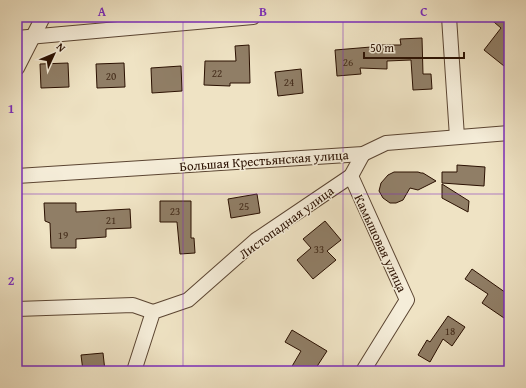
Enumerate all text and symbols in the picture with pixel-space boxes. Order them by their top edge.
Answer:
text: A [98,2,107,21]
text: B [259,2,267,21]
text: C [420,2,428,21]
north arrow [34,34,74,74]
scale bar [364,34,464,60]
text: N [53,39,70,56]
text: 50 m [370,39,394,56]
house number: 26 [343,54,353,70]
house number: 22 [212,65,222,81]
house number: 20 [106,68,116,84]
house number: 24 [284,74,294,90]
text: 1 [8,99,14,118]
street label: Большая Крестьянская улица [179,145,350,176]
street label: Листопадная улица [235,181,338,263]
street label: Камышовая улица [350,191,412,296]
house number: 25 [239,198,249,214]
house number: 23 [170,203,180,219]
house number: 21 [106,212,116,228]
house number: 19 [58,227,68,243]
house number: 33 [314,241,324,257]
text: 2 [8,271,15,290]
house number: 18 [445,323,455,339]

